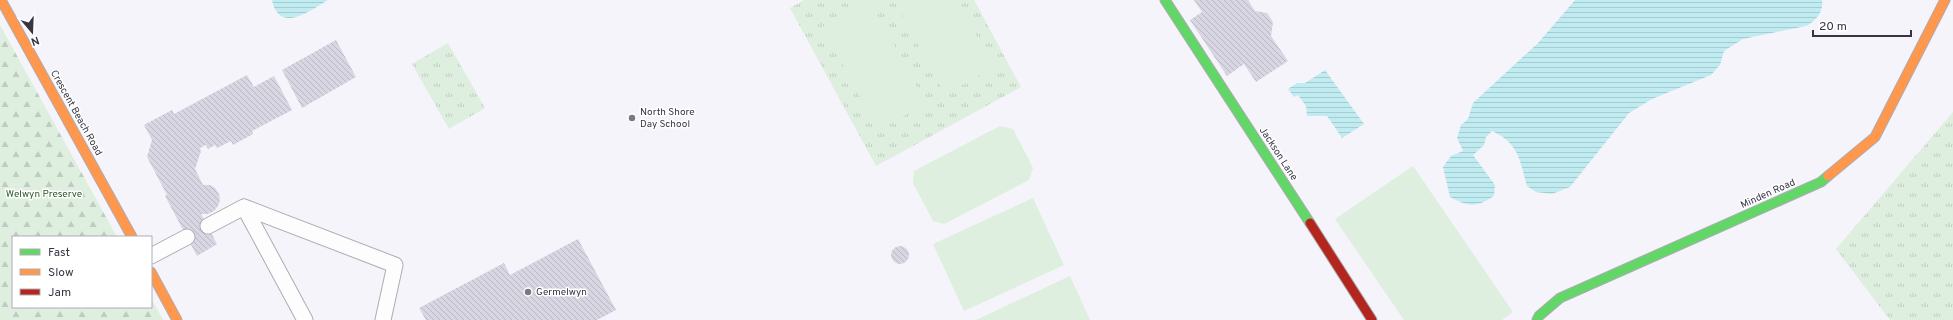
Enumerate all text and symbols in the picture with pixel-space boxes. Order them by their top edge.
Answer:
north arrow [12,12,52,52]
scale bar [1813,12,1911,38]
text: 20 m [1819,19,1847,35]
text: N [29,33,41,48]
street label: Crescent Beach Road [47,68,105,158]
place label: North Shore Day School [640,106,695,131]
marker: North Shore Day School [627,113,637,123]
street label: Jackson Lane [1256,125,1300,183]
street label: Minden Road [1739,176,1797,212]
park label: Welwyn Preserve [6,188,82,201]
legend [12,236,152,308]
text: Fast [48,245,70,261]
text: Slow [48,265,74,281]
text: Jam [48,285,71,301]
place label: Germelwyn [536,286,587,299]
marker: Germelwyn [523,287,533,297]

